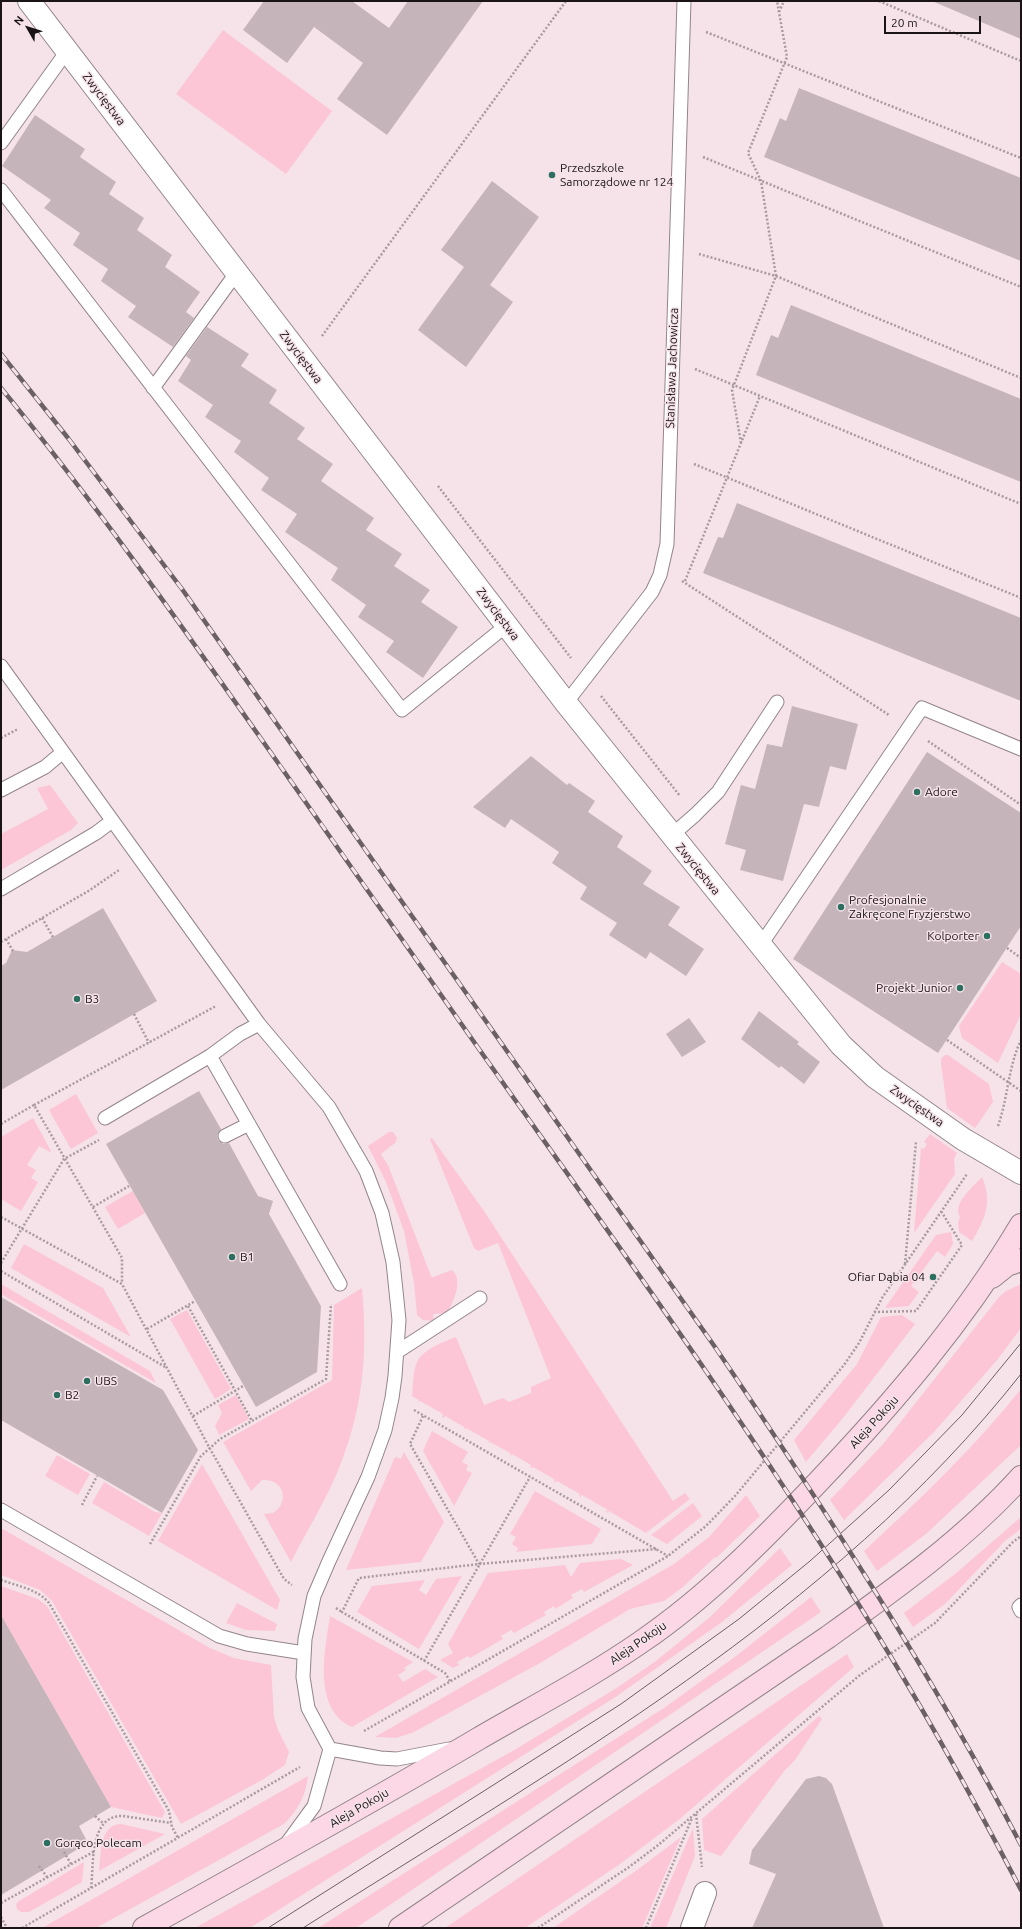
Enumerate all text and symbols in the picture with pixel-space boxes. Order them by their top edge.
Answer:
north arrow [8,8,48,48]
scale bar [886,8,983,34]
text: N [11,13,26,27]
text: 20 m [891,16,918,29]
street label: Zwycięstwa [79,70,129,128]
place label: Przedszkole Samorządowe nr 124 [560,161,673,189]
marker: Przedszkole Samorządowe nr 124 [547,170,557,180]
street label: Stanisława Jachowicza [663,307,681,429]
street label: Zwycięstwa [276,328,326,386]
street label: Zwycięstwa [473,585,523,643]
place label: Adore [925,785,958,799]
marker: Adore [912,787,922,797]
street label: Zwycięstwa [673,840,723,898]
place label: Profesjonalnie Zakręcone Fryzjerstwo [849,893,971,921]
marker: Profesjonalnie Zakręcone Fryzjerstwo [836,902,846,912]
place label: Kolporter [927,929,979,943]
marker: Kolporter [982,931,992,941]
place label: Projekt Junior [876,981,952,995]
marker: Projekt Junior [955,983,965,993]
place label: B3 [85,992,99,1006]
marker: B3 [72,994,82,1004]
street label: Zwycięstwa [887,1082,947,1130]
place label: B1 [240,1250,254,1264]
marker: B1 [227,1252,237,1262]
place label: Ofiar Dąbia 04 [848,1270,925,1284]
marker: Ofiar Dąbia 04 [928,1272,938,1282]
place label: UBS [95,1374,117,1388]
marker: UBS [82,1376,92,1386]
place label: B2 [65,1388,79,1402]
marker: B2 [52,1390,62,1400]
street label: Aleja Pokoju [847,1393,901,1451]
street label: Aleja Pokoju [607,1618,669,1668]
street label: Aleja Pokoju [327,1785,391,1831]
place label: Gorąco Polecam [55,1836,142,1850]
marker: Gorąco Polecam [42,1838,52,1848]

